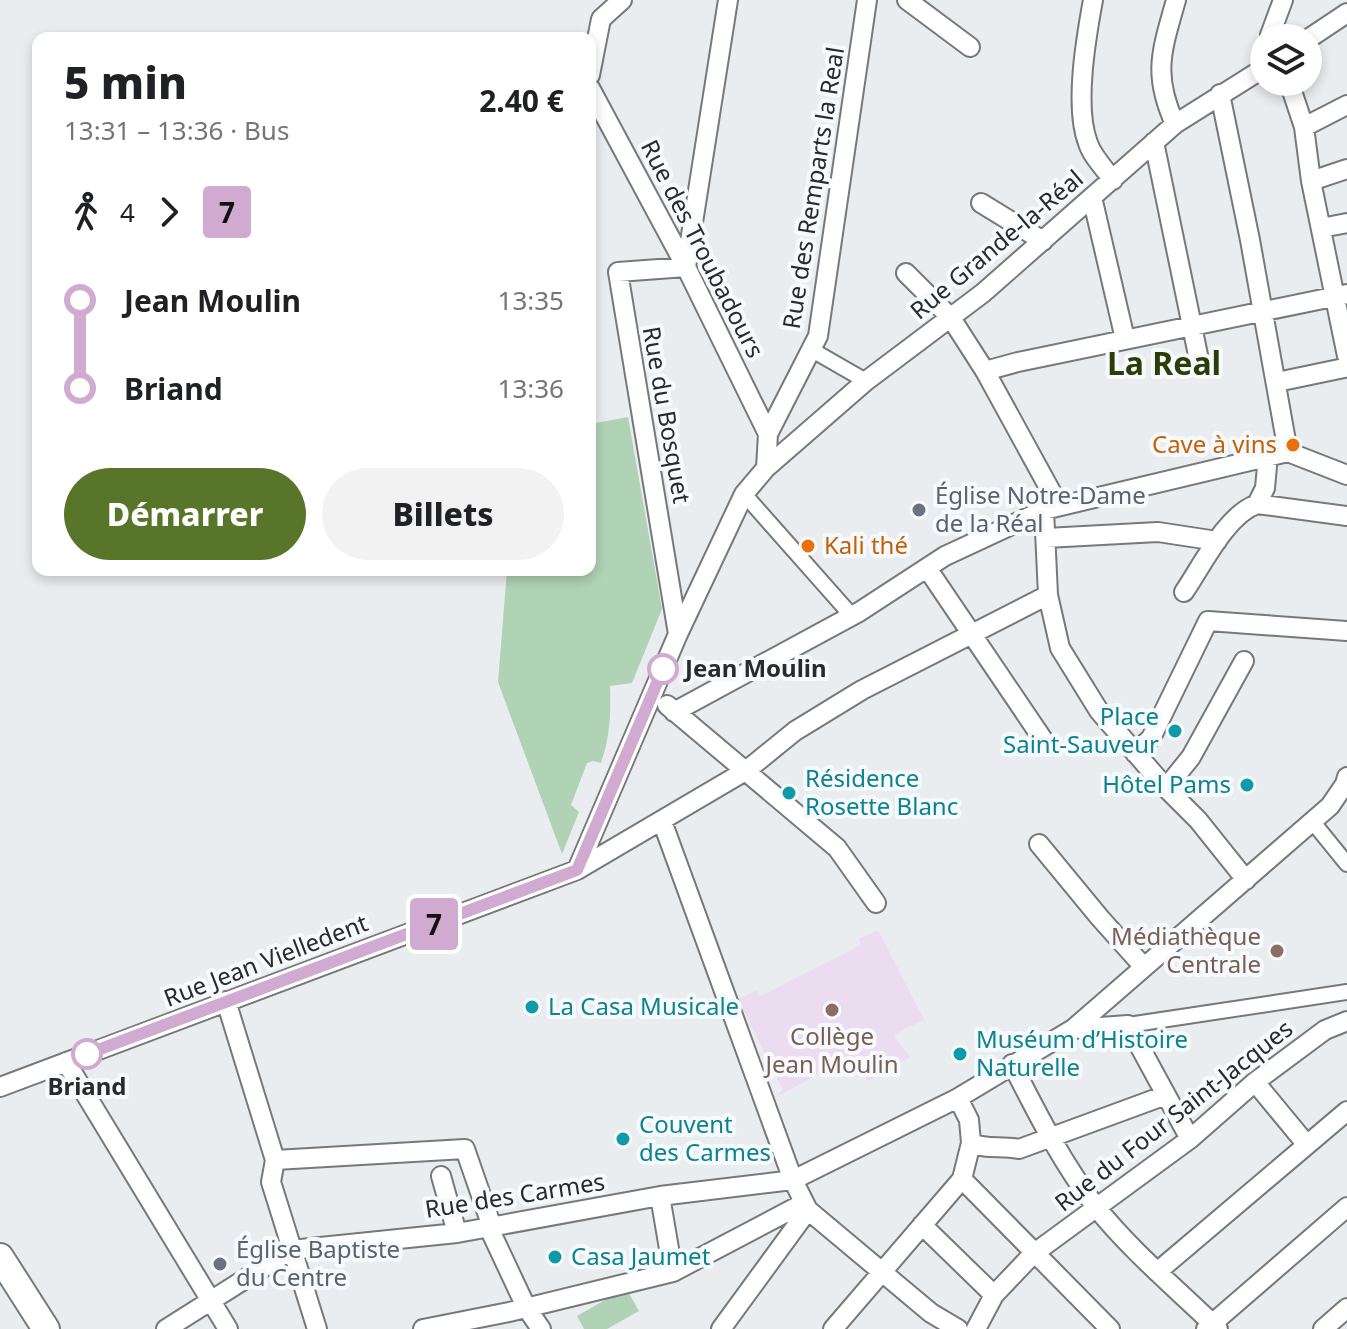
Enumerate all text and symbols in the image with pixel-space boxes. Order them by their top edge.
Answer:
map controls [1250,24,1322,96]
button: layers [1250,24,1322,96]
street label: Rue des Remparts la Real [774,44,851,331]
text: 5 min [64,52,187,112]
text: 2.40 € [479,80,564,121]
text: 13:31 – 13:36 · Bus [64,112,289,148]
street label: Rue des Troubadours [634,134,773,363]
street label: Rue Grande-la-Réal [903,162,1089,326]
icon: walk [64,190,108,234]
icon: forward [147,190,191,234]
text: 7 [219,193,235,231]
text: 4 [120,194,135,230]
text: Jean Moulin [124,280,301,321]
text: 13:35 [498,282,564,318]
street label: Rue du Bosquet [636,324,699,506]
district label: La Real [1107,341,1221,384]
text: Briand [124,368,223,409]
text: 13:36 [498,370,564,406]
place label: Cave à vins [1152,427,1277,460]
marker: Cave à vins [1284,436,1302,454]
button: Démarrer [64,468,306,560]
button: Billets [322,468,564,560]
place label: Église Notre-Dame de la Réal [935,478,1146,539]
marker: Église Notre-Dame de la Réal [910,501,928,519]
place label: Kali thé [824,528,908,561]
marker: Kali thé [799,537,817,555]
place label: Jean Moulin [683,651,827,684]
marker: Jean Moulin [648,654,678,684]
place label: Place Saint-Sauveur [1003,699,1159,760]
marker: Place Saint-Sauveur [1166,722,1184,740]
place label: Résidence Rosette Blanc [805,761,958,822]
place label: Hôtel Pams [1102,767,1231,800]
marker: Hôtel Pams [1238,776,1256,794]
marker: Résidence Rosette Blanc [780,784,798,802]
line badge: 7 [408,898,460,950]
street label: Rue Jean Vielledent [159,905,373,1014]
text: 7 [426,905,442,943]
place label: Médiathèque Centrale [1111,919,1261,980]
marker: Médiathèque Centrale [1268,942,1286,960]
place label: La Casa Musicale [548,989,739,1022]
marker: La Casa Musicale [523,998,541,1016]
marker: Collège Jean Moulin [823,1001,841,1019]
street label: Rue du Four Saint-Jacques [1047,1011,1299,1218]
place label: Collège Jean Moulin [764,1019,898,1080]
place label: Muséum d’Histoire Naturelle [976,1022,1188,1083]
marker: Briand [72,1039,102,1069]
marker: Muséum d’Histoire Naturelle [951,1045,969,1063]
place label: Briand [47,1069,127,1102]
place label: Couvent des Carmes [639,1107,771,1168]
marker: Couvent des Carmes [614,1130,632,1148]
street label: Rue des Carmes [423,1164,607,1225]
place label: Église Baptiste du Centre [236,1232,400,1293]
place label: Casa Jaumet [571,1239,711,1272]
marker: Casa Jaumet [546,1248,564,1266]
marker: Église Baptiste du Centre [211,1255,229,1273]

